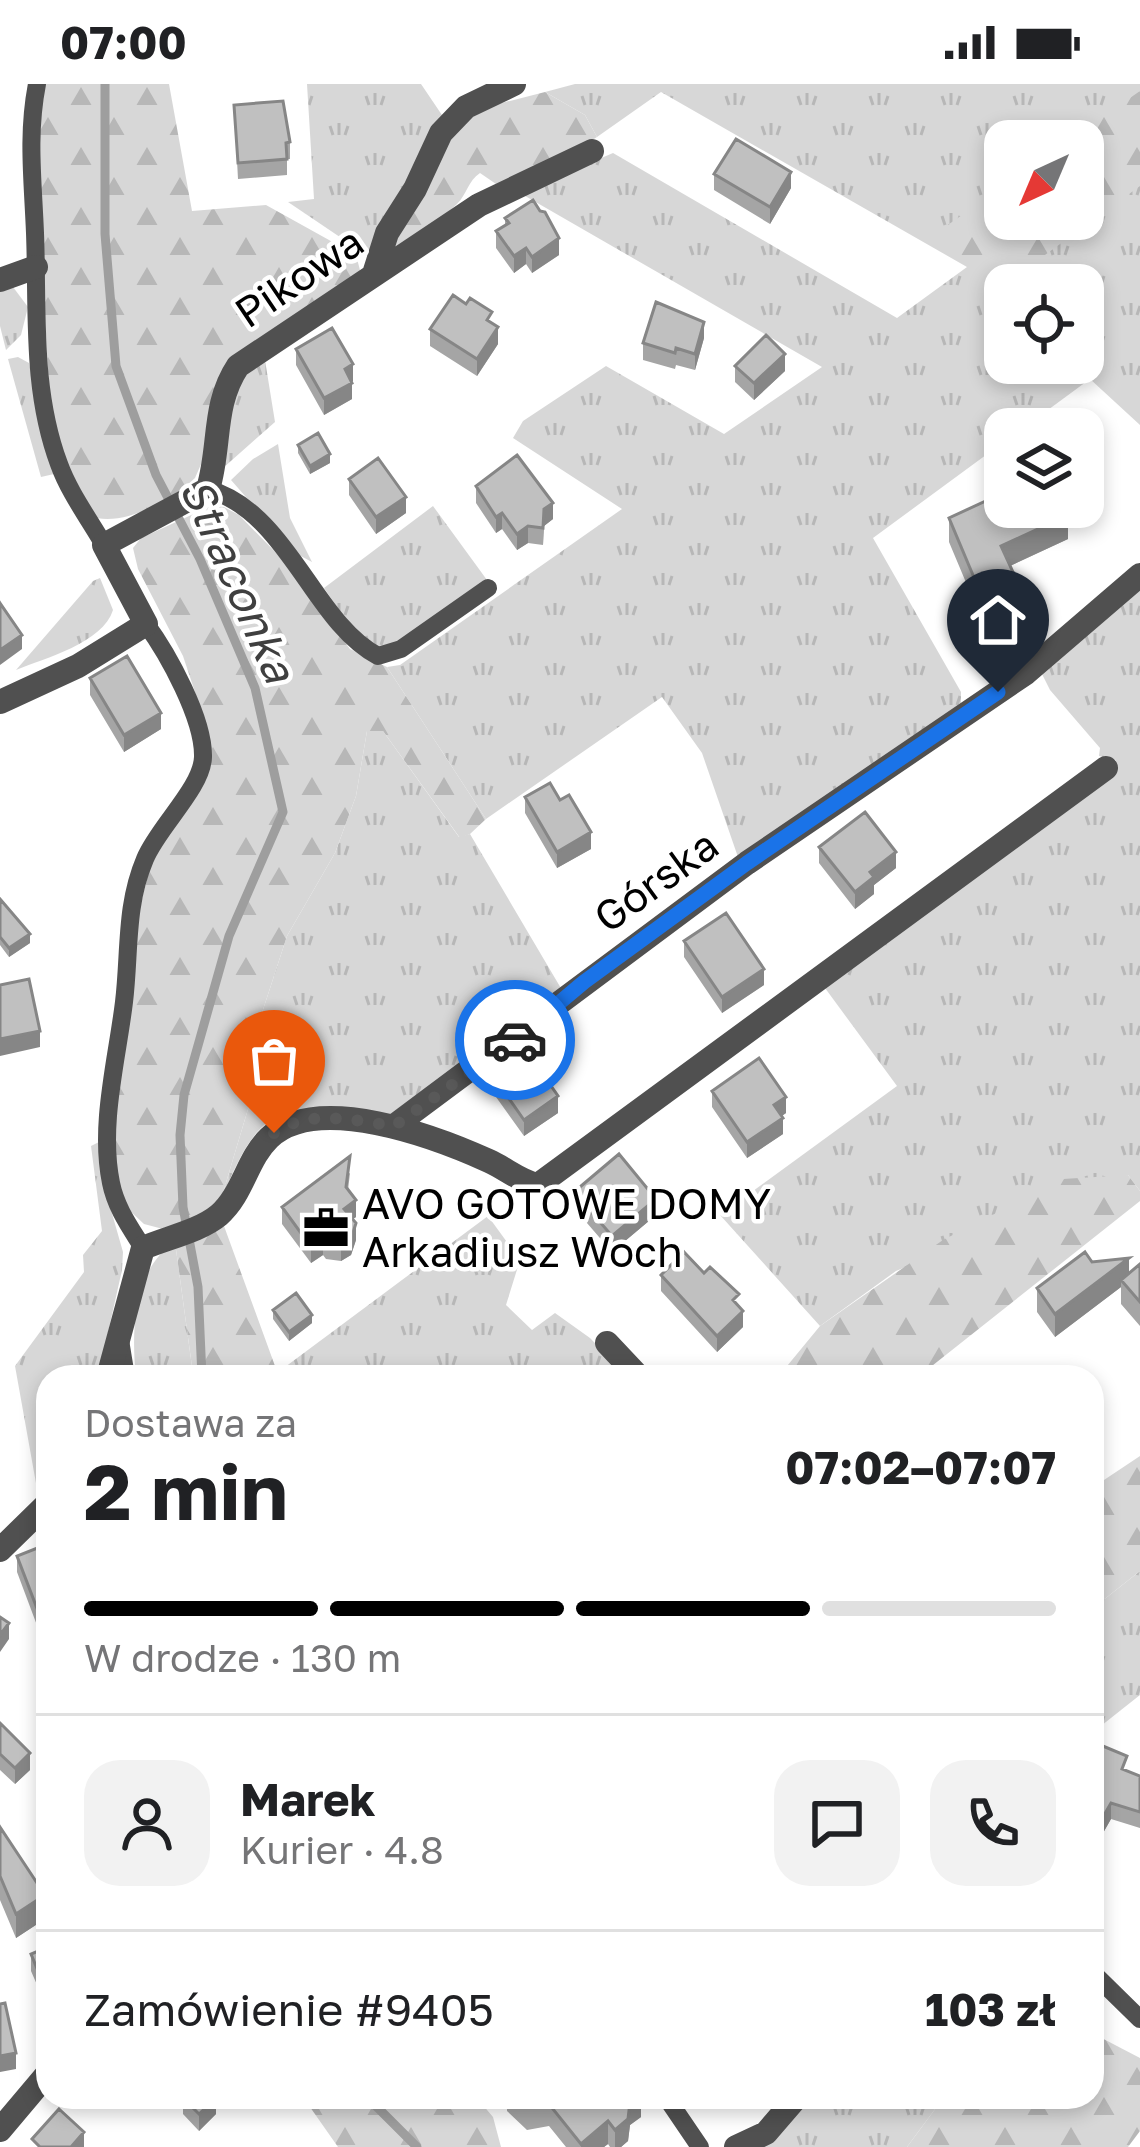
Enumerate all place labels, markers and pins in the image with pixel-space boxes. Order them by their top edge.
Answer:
pin [947,569,1049,692]
pin [223,1010,325,1133]
place label: AVO GOTOWE DOMY Arkadiusz Woch [362,1178,771,1276]
office icon: AVO GOTOWE DOMY Arkadiusz Woch [301,1203,351,1253]

